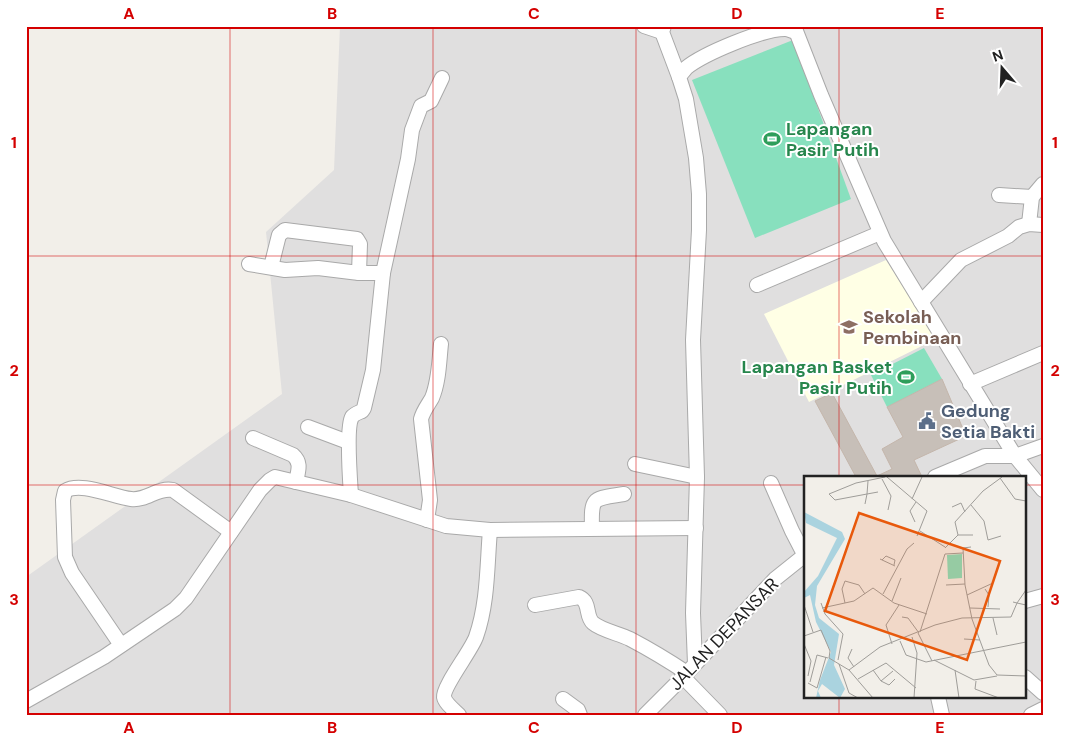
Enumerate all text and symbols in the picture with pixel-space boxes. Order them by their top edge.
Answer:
text: A [123,3,135,24]
text: B [327,3,337,24]
text: C [528,3,540,24]
text: D [731,3,743,24]
text: E [935,3,945,24]
north arrow [976,42,1026,92]
text: N [990,46,1006,66]
place label: Lapangan Pasir Putih [786,117,879,162]
sports icon: Lapangan Pasir Putih [762,129,782,149]
text: 1 [11,132,17,153]
text: 1 [1052,132,1058,153]
place label: Sekolah Pembinaan [863,305,961,350]
school or university icon: Sekolah Pembinaan [839,317,859,337]
place label: Lapangan Basket Pasir Putih [742,355,892,400]
text: 2 [9,360,19,381]
text: 2 [1050,360,1060,381]
sports icon: Lapangan Basket Pasir Putih [896,367,916,387]
place label: Gedung Setia Bakti [941,399,1035,444]
public building icon: Gedung Setia Bakti [917,411,937,431]
inset map [804,476,1026,698]
street label: JALAN DEPANSAR [664,572,784,696]
text: 3 [9,589,19,610]
text: 3 [1050,589,1060,610]
text: A [123,717,135,738]
text: B [327,717,337,738]
text: C [528,717,540,738]
text: D [731,717,743,738]
text: E [935,717,945,738]

